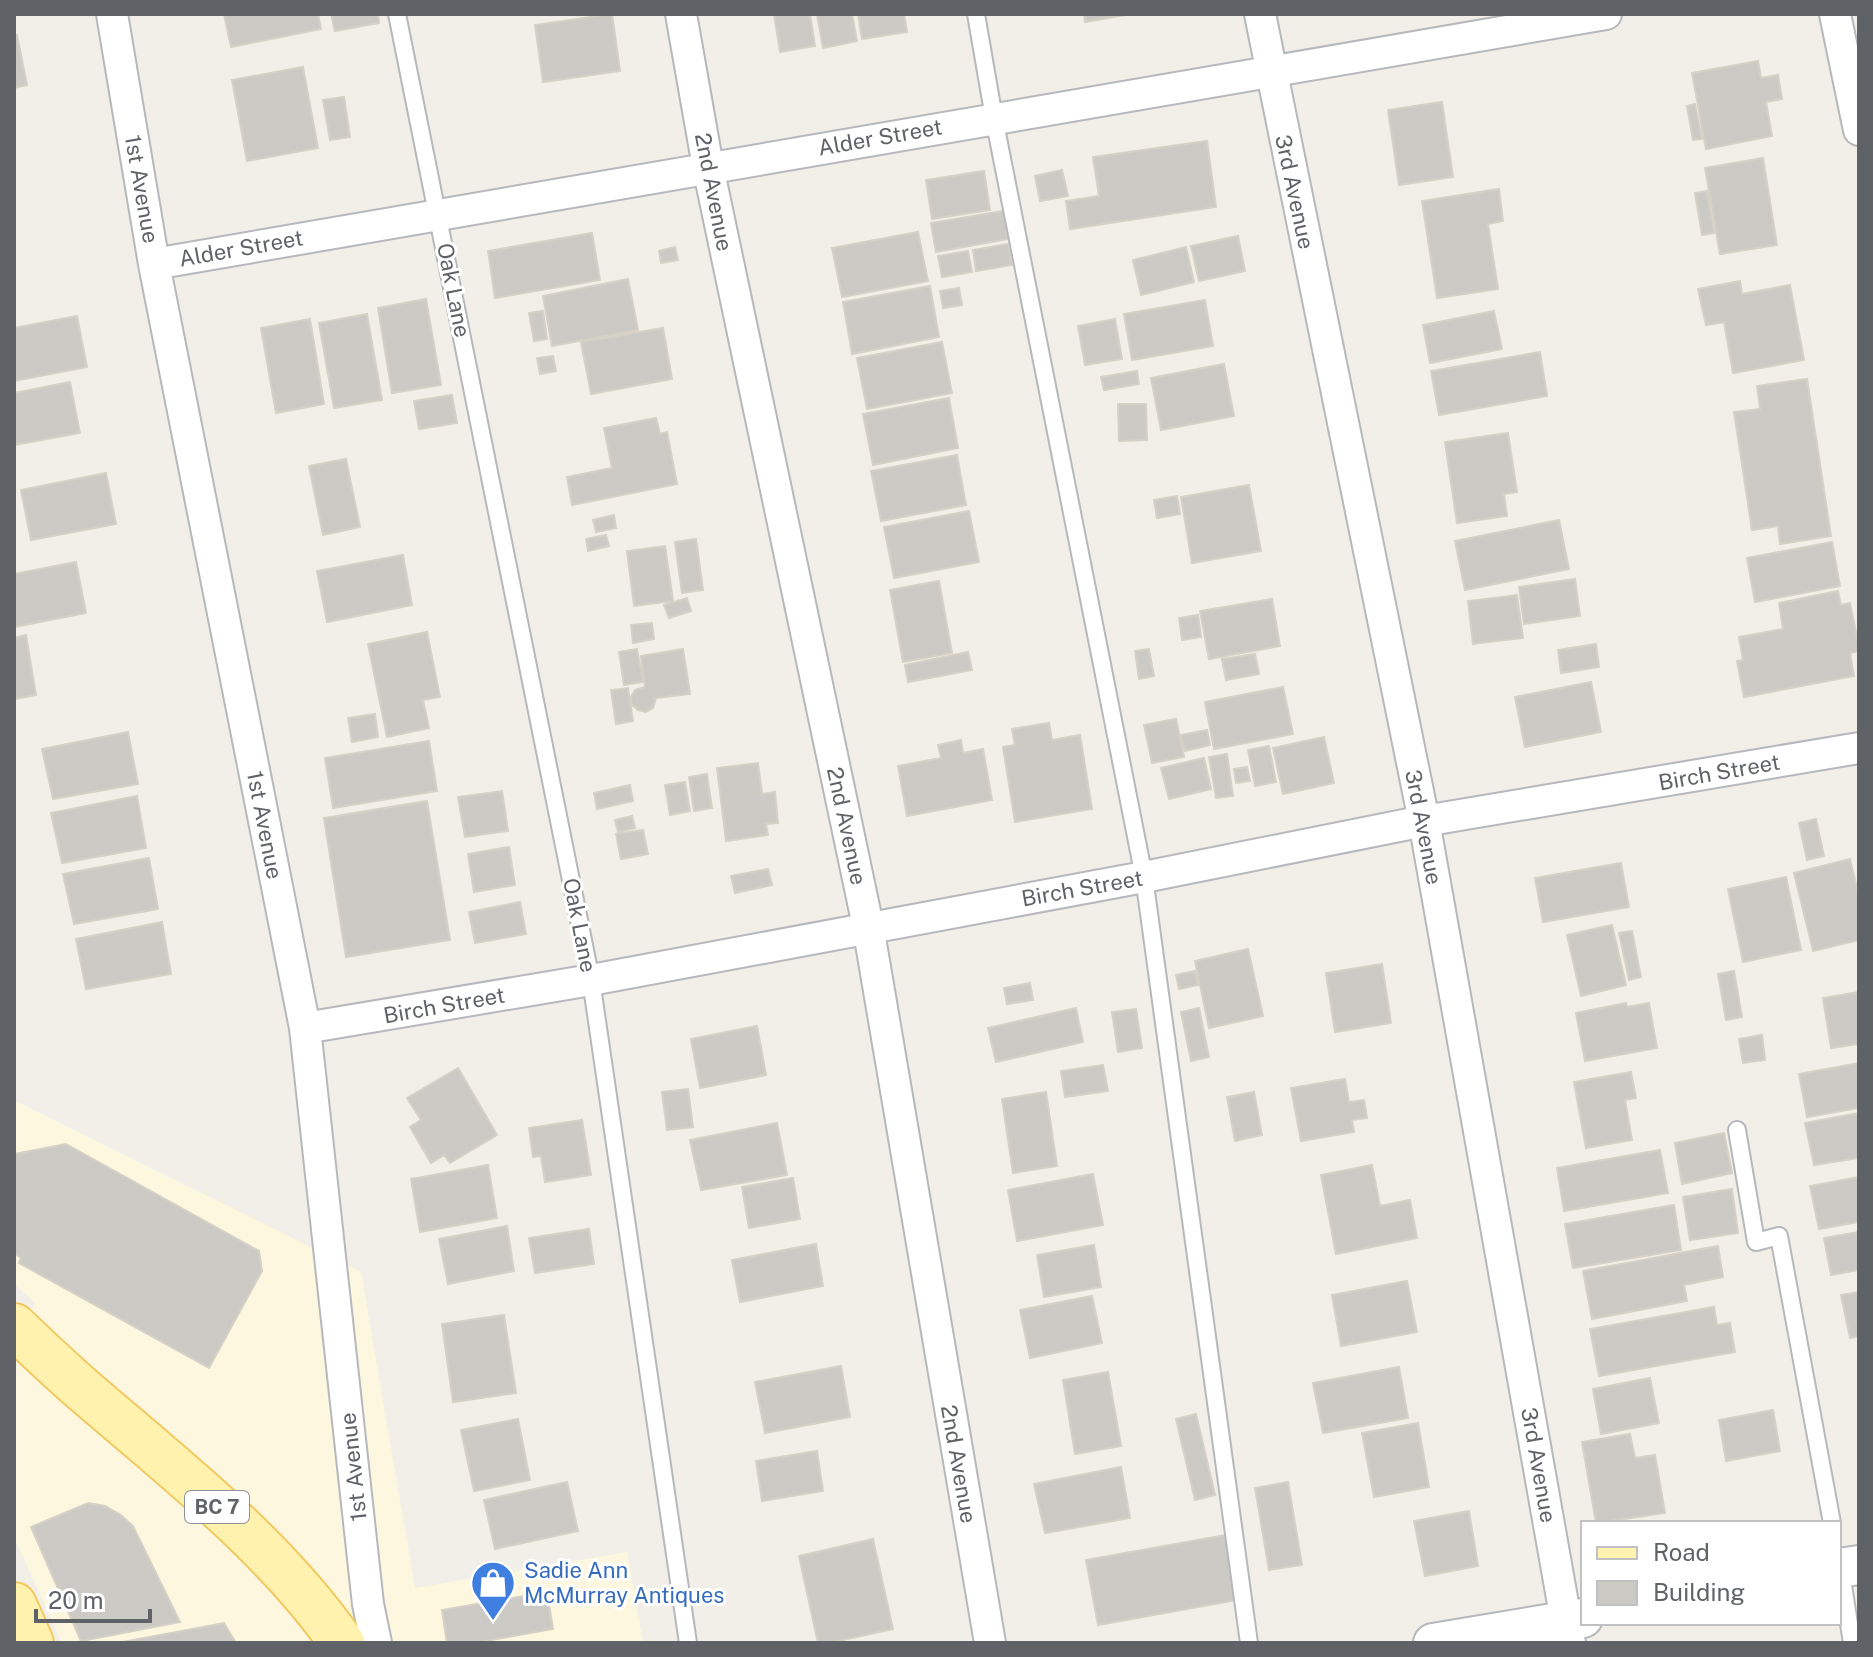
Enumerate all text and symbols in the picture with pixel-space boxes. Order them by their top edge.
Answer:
street label: Alder Street [816,113,944,161]
street label: 2nd Avenue [690,131,738,253]
street label: 3rd Avenue [1270,132,1320,252]
street label: 1st Avenue [120,133,164,245]
street label: Alder Street [177,224,305,272]
street label: Oak Lane [432,241,476,339]
street label: Birch Street [1656,749,1782,795]
street label: 2nd Avenue [822,765,872,887]
street label: 3rd Avenue [1400,767,1448,887]
street label: 1st Avenue [242,769,288,881]
street label: Birch Street [1019,865,1145,911]
street label: Oak Lane [558,876,602,974]
street label: Birch Street [381,982,507,1028]
street label: 2nd Avenue [936,1403,982,1525]
street label: 3rd Avenue [1516,1405,1562,1525]
street label: 1st Avenue [334,1411,372,1523]
road number: BC 7 [185,1491,249,1523]
legend [1581,1521,1841,1625]
text: Road [1653,1538,1710,1566]
place label: Sadie Ann McMurray Antiques [524,1557,724,1608]
shop icon: Sadie Ann McMurray Antiques [469,1559,517,1622]
scale bar [36,1573,150,1623]
text: Building [1653,1578,1745,1606]
text: 20 m [48,1586,104,1614]

